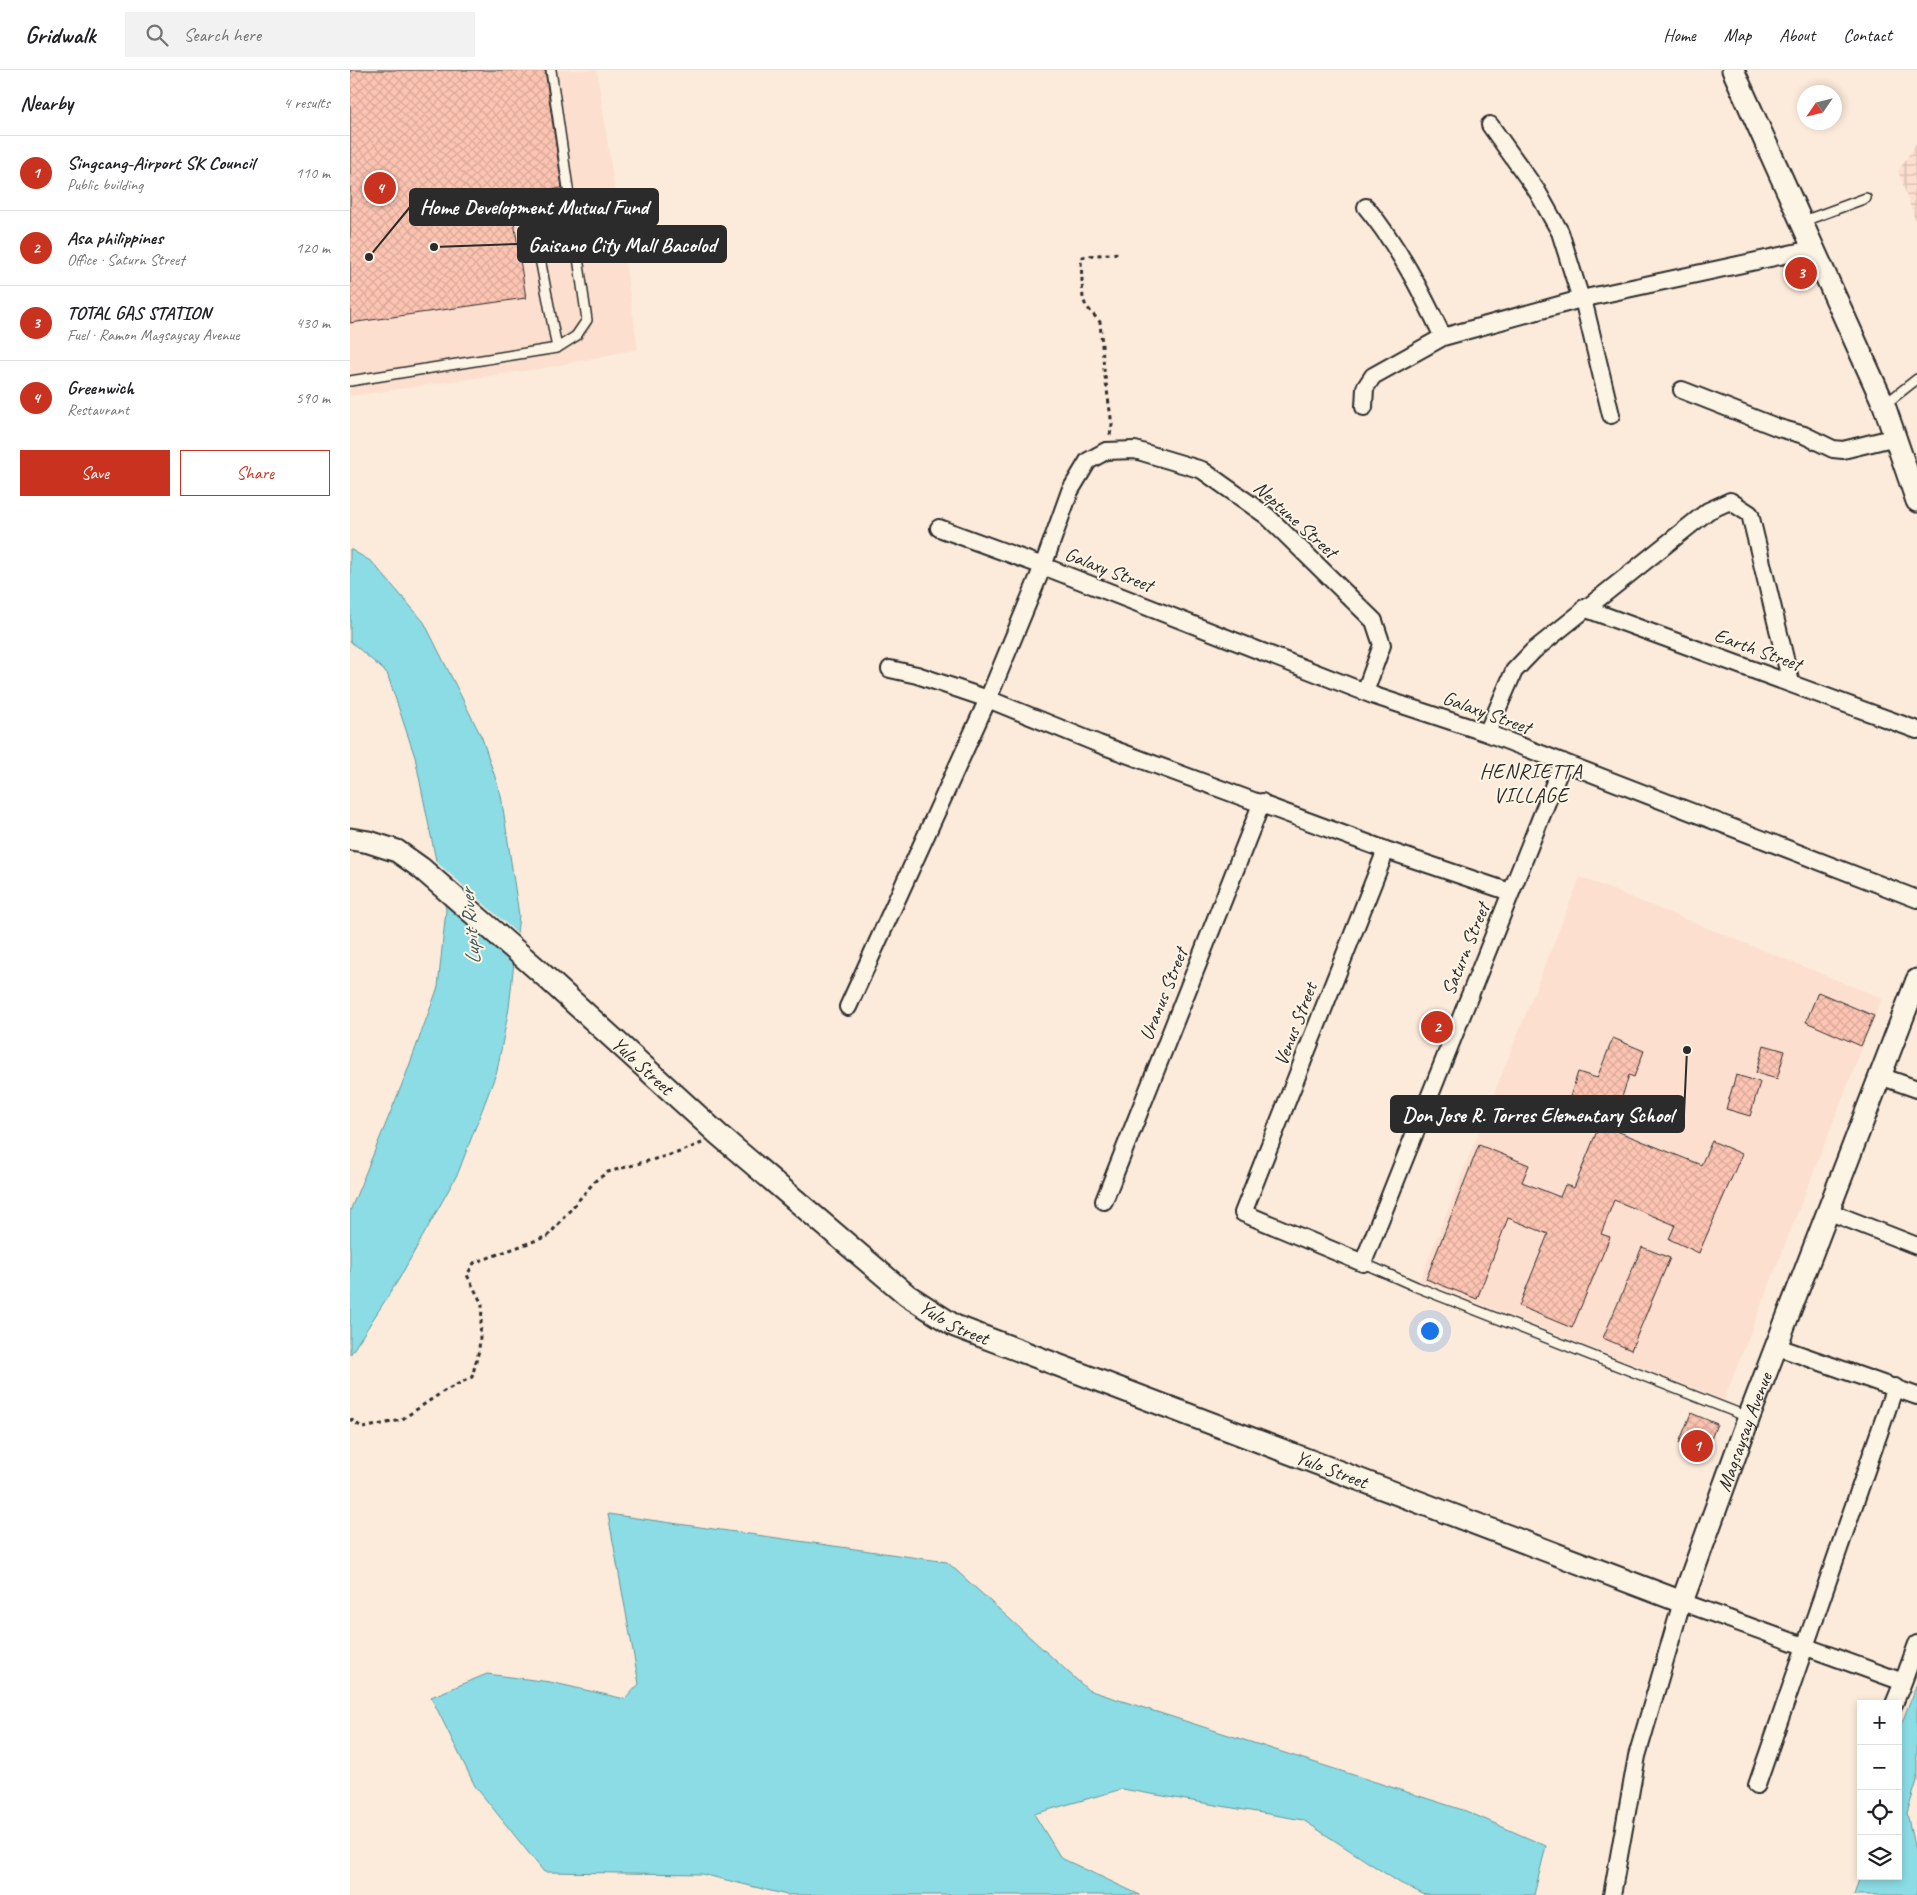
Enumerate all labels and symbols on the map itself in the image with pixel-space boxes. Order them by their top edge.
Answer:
north arrow [1797,85,1842,130]
pin: 4 [364,169,396,207]
callout: Home Development Mutual Fund [410,189,658,225]
text: Home Development Mutual Fund [420,194,652,220]
callout: Gaisano City Mall Bacolod [518,226,726,262]
text: Gaisano City Mall Bacolod [528,232,719,258]
pin: 3 [1785,254,1817,292]
street label: Neptune Street [1249,475,1345,566]
street label: Galaxy Street [1061,541,1159,599]
street label: Earth Street [1711,622,1808,678]
street label: Galaxy Street [1439,685,1537,741]
district label: HENRIETTA VILLAGE [1480,758,1583,808]
water label: Lupit River [453,884,486,966]
street label: Saturn Street [1436,896,1496,999]
street label: Uranus Street [1134,941,1195,1044]
street label: Venus Street [1268,977,1324,1069]
pin: 2 [1421,1008,1453,1046]
street label: Yulo Street [606,1031,680,1102]
callout: Don Jose R. Torres Elementary School [1391,1096,1684,1132]
text: Don Jose R. Torres Elementary School [1402,1102,1678,1128]
street label: Yulo Street [915,1294,994,1352]
your location [1417,1318,1443,1344]
street label: Magsaysay Avenue [1711,1368,1778,1495]
pin: 1 [1681,1427,1713,1465]
street label: Yulo Street [1292,1444,1373,1495]

